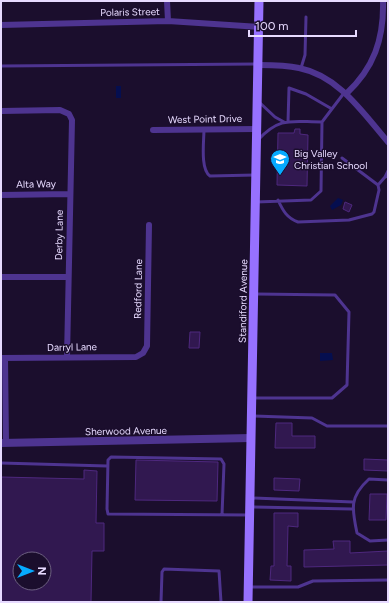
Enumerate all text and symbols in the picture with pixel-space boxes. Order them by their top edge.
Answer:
street label: Polaris Street [100,5,160,19]
scale bar [249,12,356,38]
text: 100 m [255,19,289,33]
street label: West Point Drive [168,112,243,126]
place label: Big Valley Christian School [294,147,367,172]
school or university icon: Big Valley Christian School [269,148,291,176]
street label: Alta Way [16,177,57,191]
street label: Derby Lane [52,209,66,260]
street label: Redford Lane [131,258,145,319]
street label: Standiford Avenue [236,258,250,343]
street label: Darryl Lane [47,340,98,354]
street label: Sherwood Avenue [85,424,168,438]
north arrow [12,551,52,591]
text: N [35,567,48,575]

